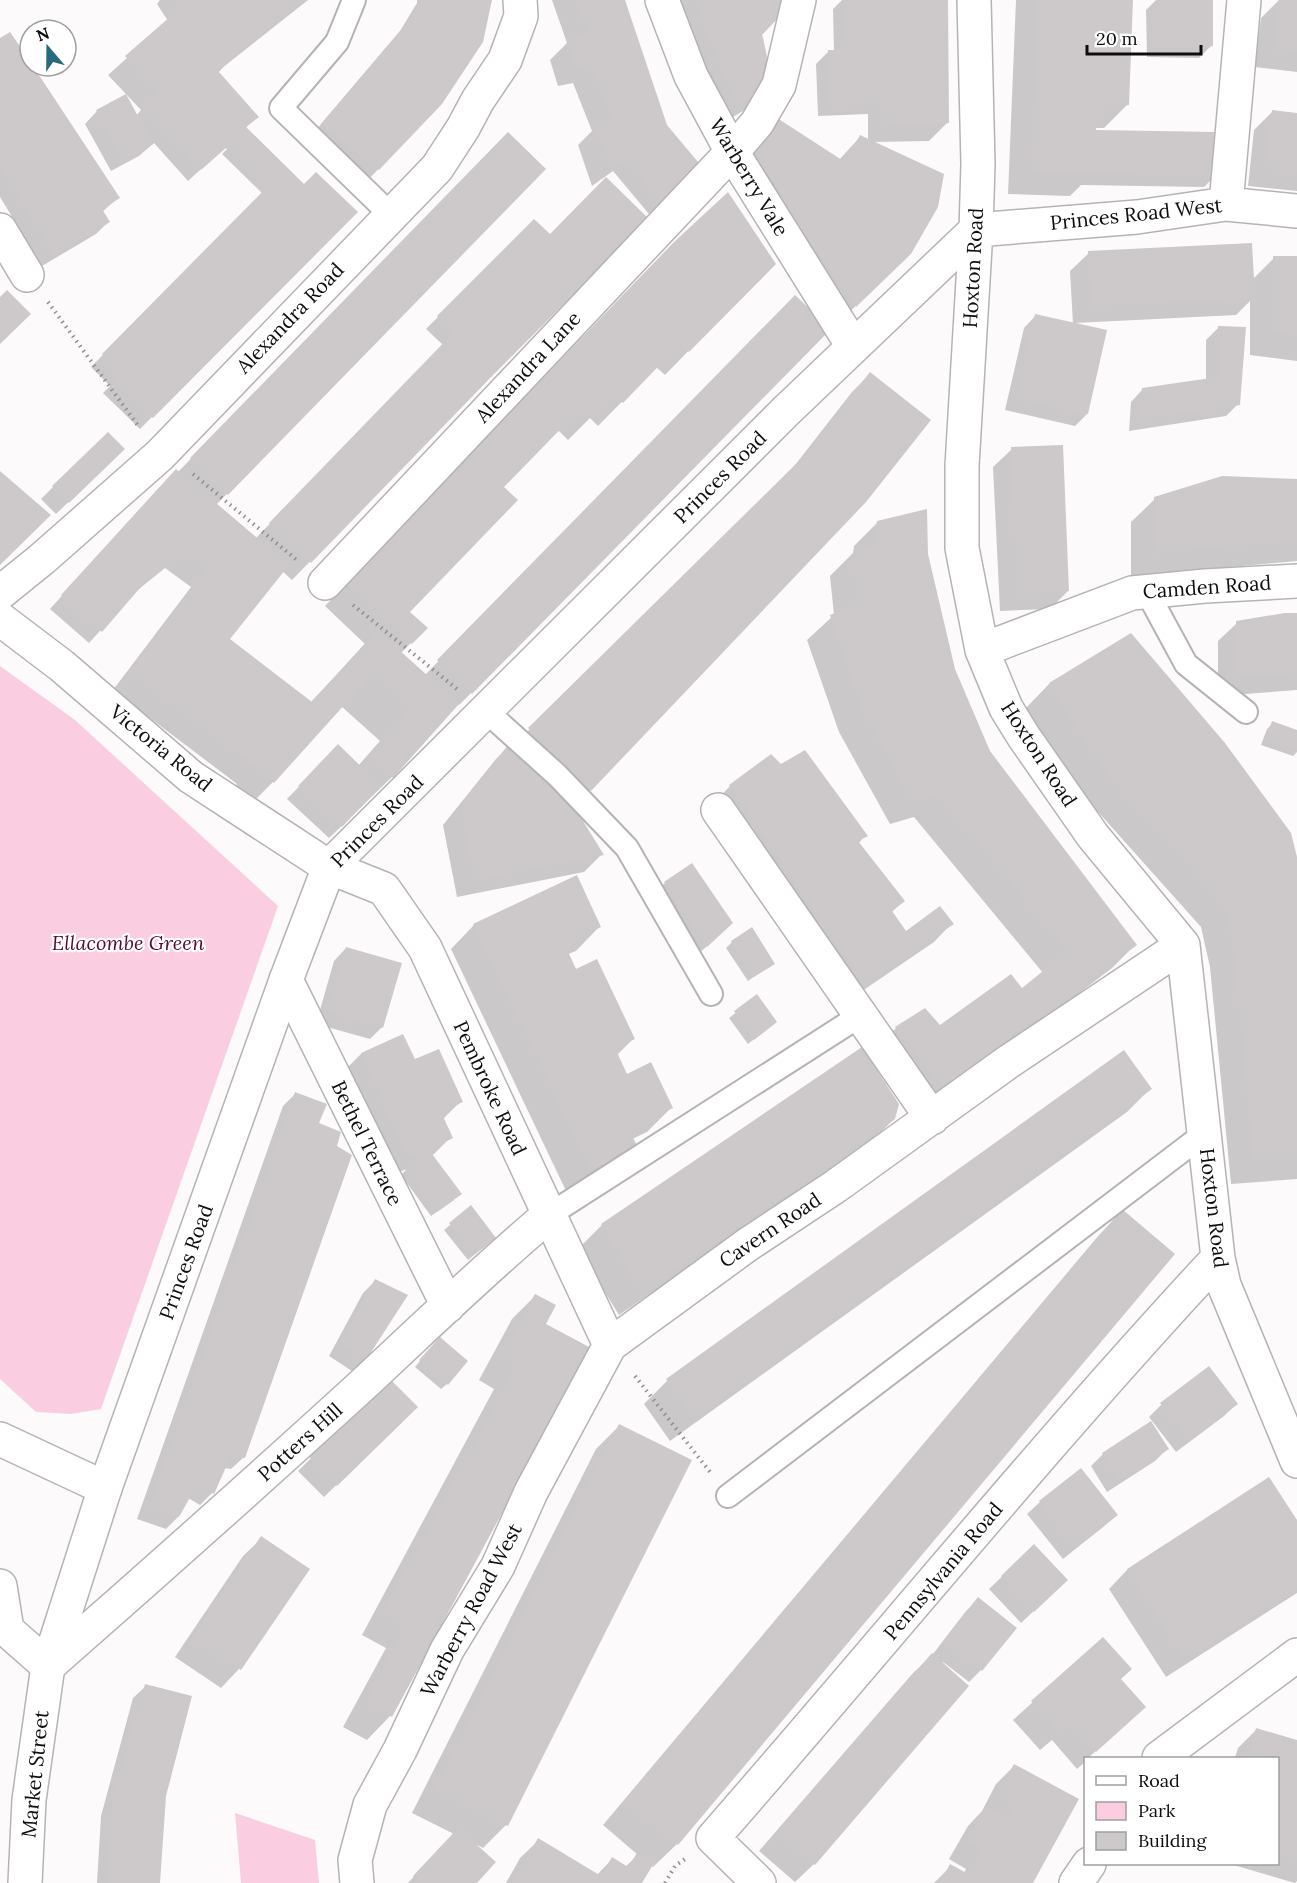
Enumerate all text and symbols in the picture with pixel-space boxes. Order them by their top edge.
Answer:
north arrow [18,18,78,78]
scale bar [1087,18,1201,56]
text: N [34,22,52,45]
text: 20 m [1096,27,1138,50]
street label: Warberry Vale [704,113,795,240]
street label: Princes Road West [1049,192,1224,235]
street label: Hoxton Road [957,207,988,329]
street label: Alexandra Road [230,257,349,379]
street label: Alexandra Lane [469,306,586,428]
street label: Princes Road [668,425,771,528]
street label: Camden Road [1142,570,1272,603]
street label: Hoxton Road [996,696,1083,811]
street label: Victoria Road [104,698,218,797]
street label: Princes Road [325,769,428,872]
park label: Ellacombe Green [52,930,205,955]
street label: Pembroke Road [448,1017,533,1159]
street label: Bethel Terrace [326,1076,409,1209]
street label: Hoxton Road [1195,1147,1234,1269]
street label: Cavern Road [714,1186,825,1273]
street label: Princes Road [153,1201,218,1323]
street label: Potters Hill [252,1397,347,1486]
street label: Pennsylvania Road [878,1497,1008,1645]
street label: Warberry Road West [414,1519,527,1701]
street label: Market Street [15,1709,54,1839]
legend [1084,1757,1279,1865]
text: Road [1138,1769,1180,1792]
text: Park [1138,1799,1176,1822]
text: Building [1138,1829,1208,1852]

